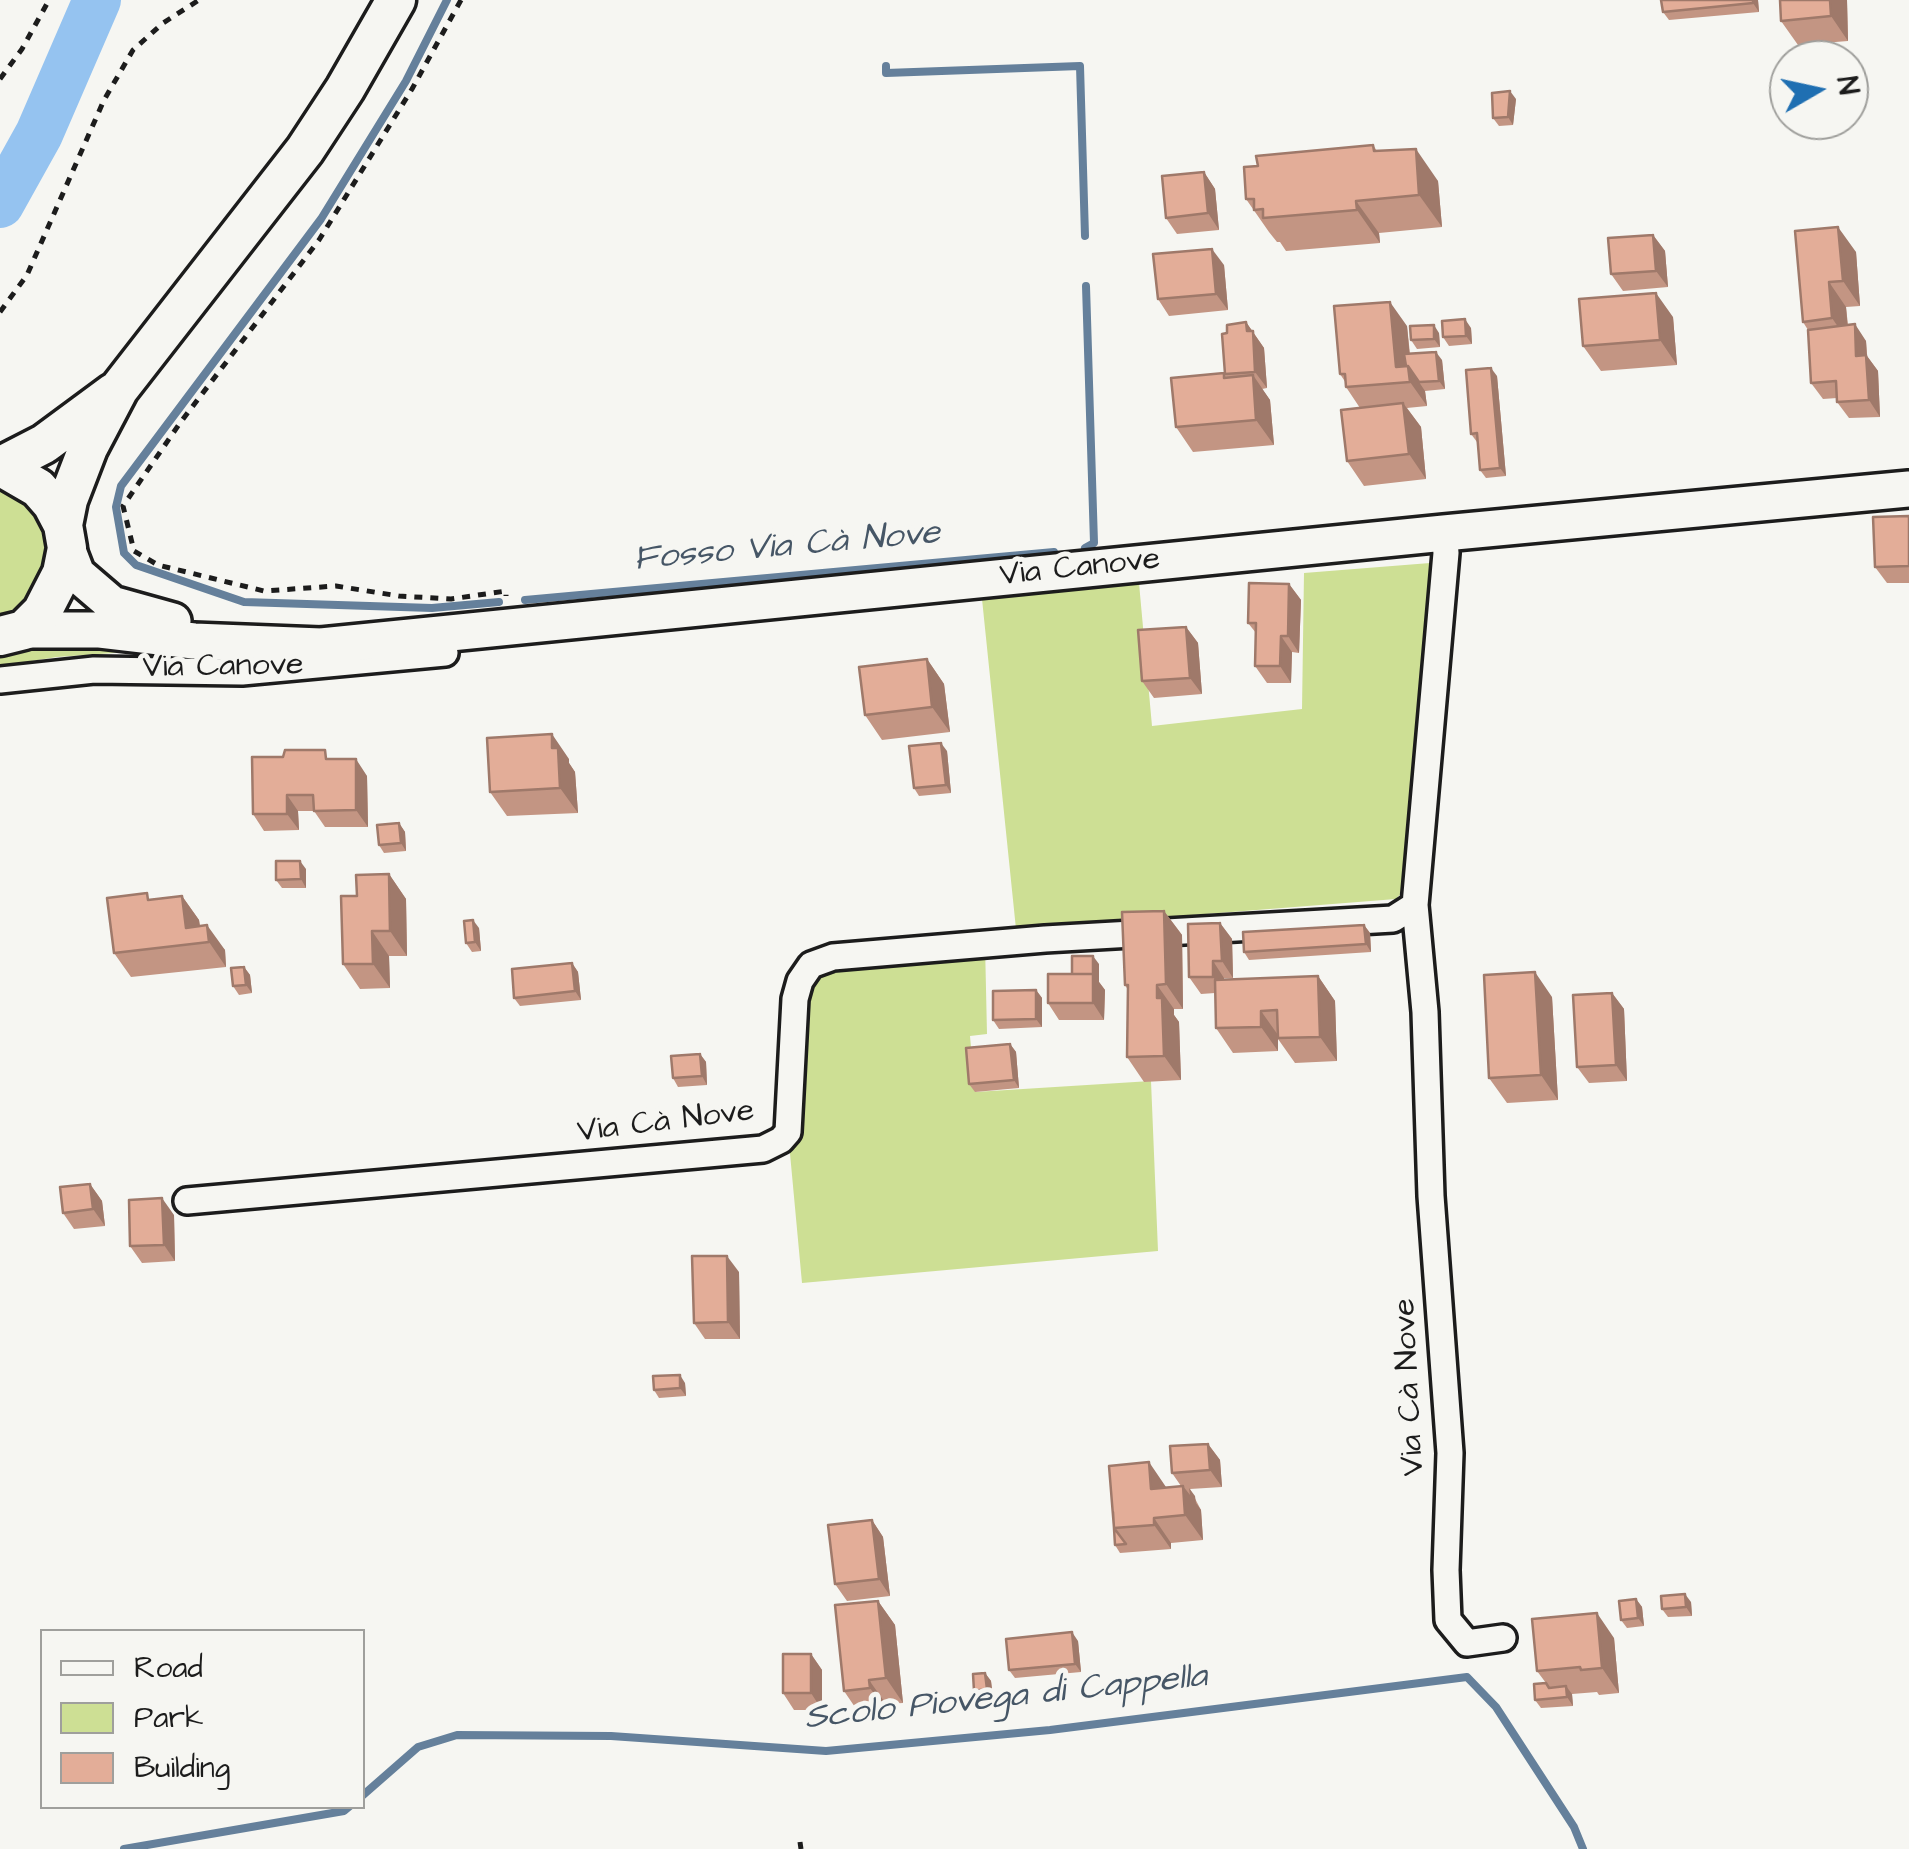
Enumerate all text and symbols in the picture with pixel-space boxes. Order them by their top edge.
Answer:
north arrow [1769,40,1869,140]
text: N [1827,74,1868,97]
water label: Fosso Via Cà Nove [632,514,942,582]
street label: Via Canove [998,541,1162,597]
street label: Via Canove [142,647,304,689]
street label: Via Cà Nove [575,1093,757,1153]
street label: Via Cà Nove [1387,1297,1435,1477]
legend [40,1629,365,1809]
text: Road [134,1647,203,1689]
water label: Scolo Piovega di Cappella [803,1657,1209,1741]
text: Park [134,1697,203,1739]
text: Building [134,1747,230,1789]

